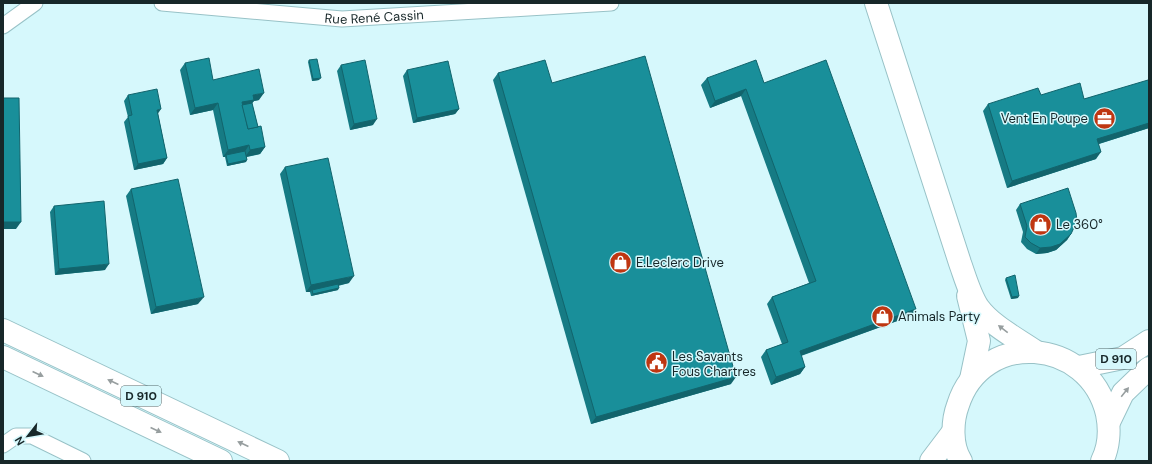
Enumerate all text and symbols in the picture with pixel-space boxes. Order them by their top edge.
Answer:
street label: Rue René Cassin [324,6,424,28]
office icon: Vent En Poupe [1091,105,1117,131]
place label: Vent En Poupe [1001,110,1088,127]
shop icon: Le 360° [1027,211,1053,237]
place label: Le 360° [1056,216,1103,233]
shop icon: E.Leclerc Drive [608,249,634,275]
place label: E.Leclerc Drive [636,254,724,271]
shop icon: Animals Party [870,303,896,329]
place label: Animals Party [898,308,980,325]
one-way arrow [997,325,1008,333]
place label: Les Savants Fous Chartres [672,348,756,380]
road number: D 910 [1096,349,1136,369]
public building icon: Les Savants Fous Chartres [644,350,670,376]
one-way arrow [33,371,44,377]
one-way arrow [107,379,118,385]
road number: D 910 [121,386,161,406]
one-way arrow [1120,387,1129,398]
north arrow [8,416,48,456]
one-way arrow [150,427,161,433]
text: N [11,434,27,448]
one-way arrow [237,441,248,447]

